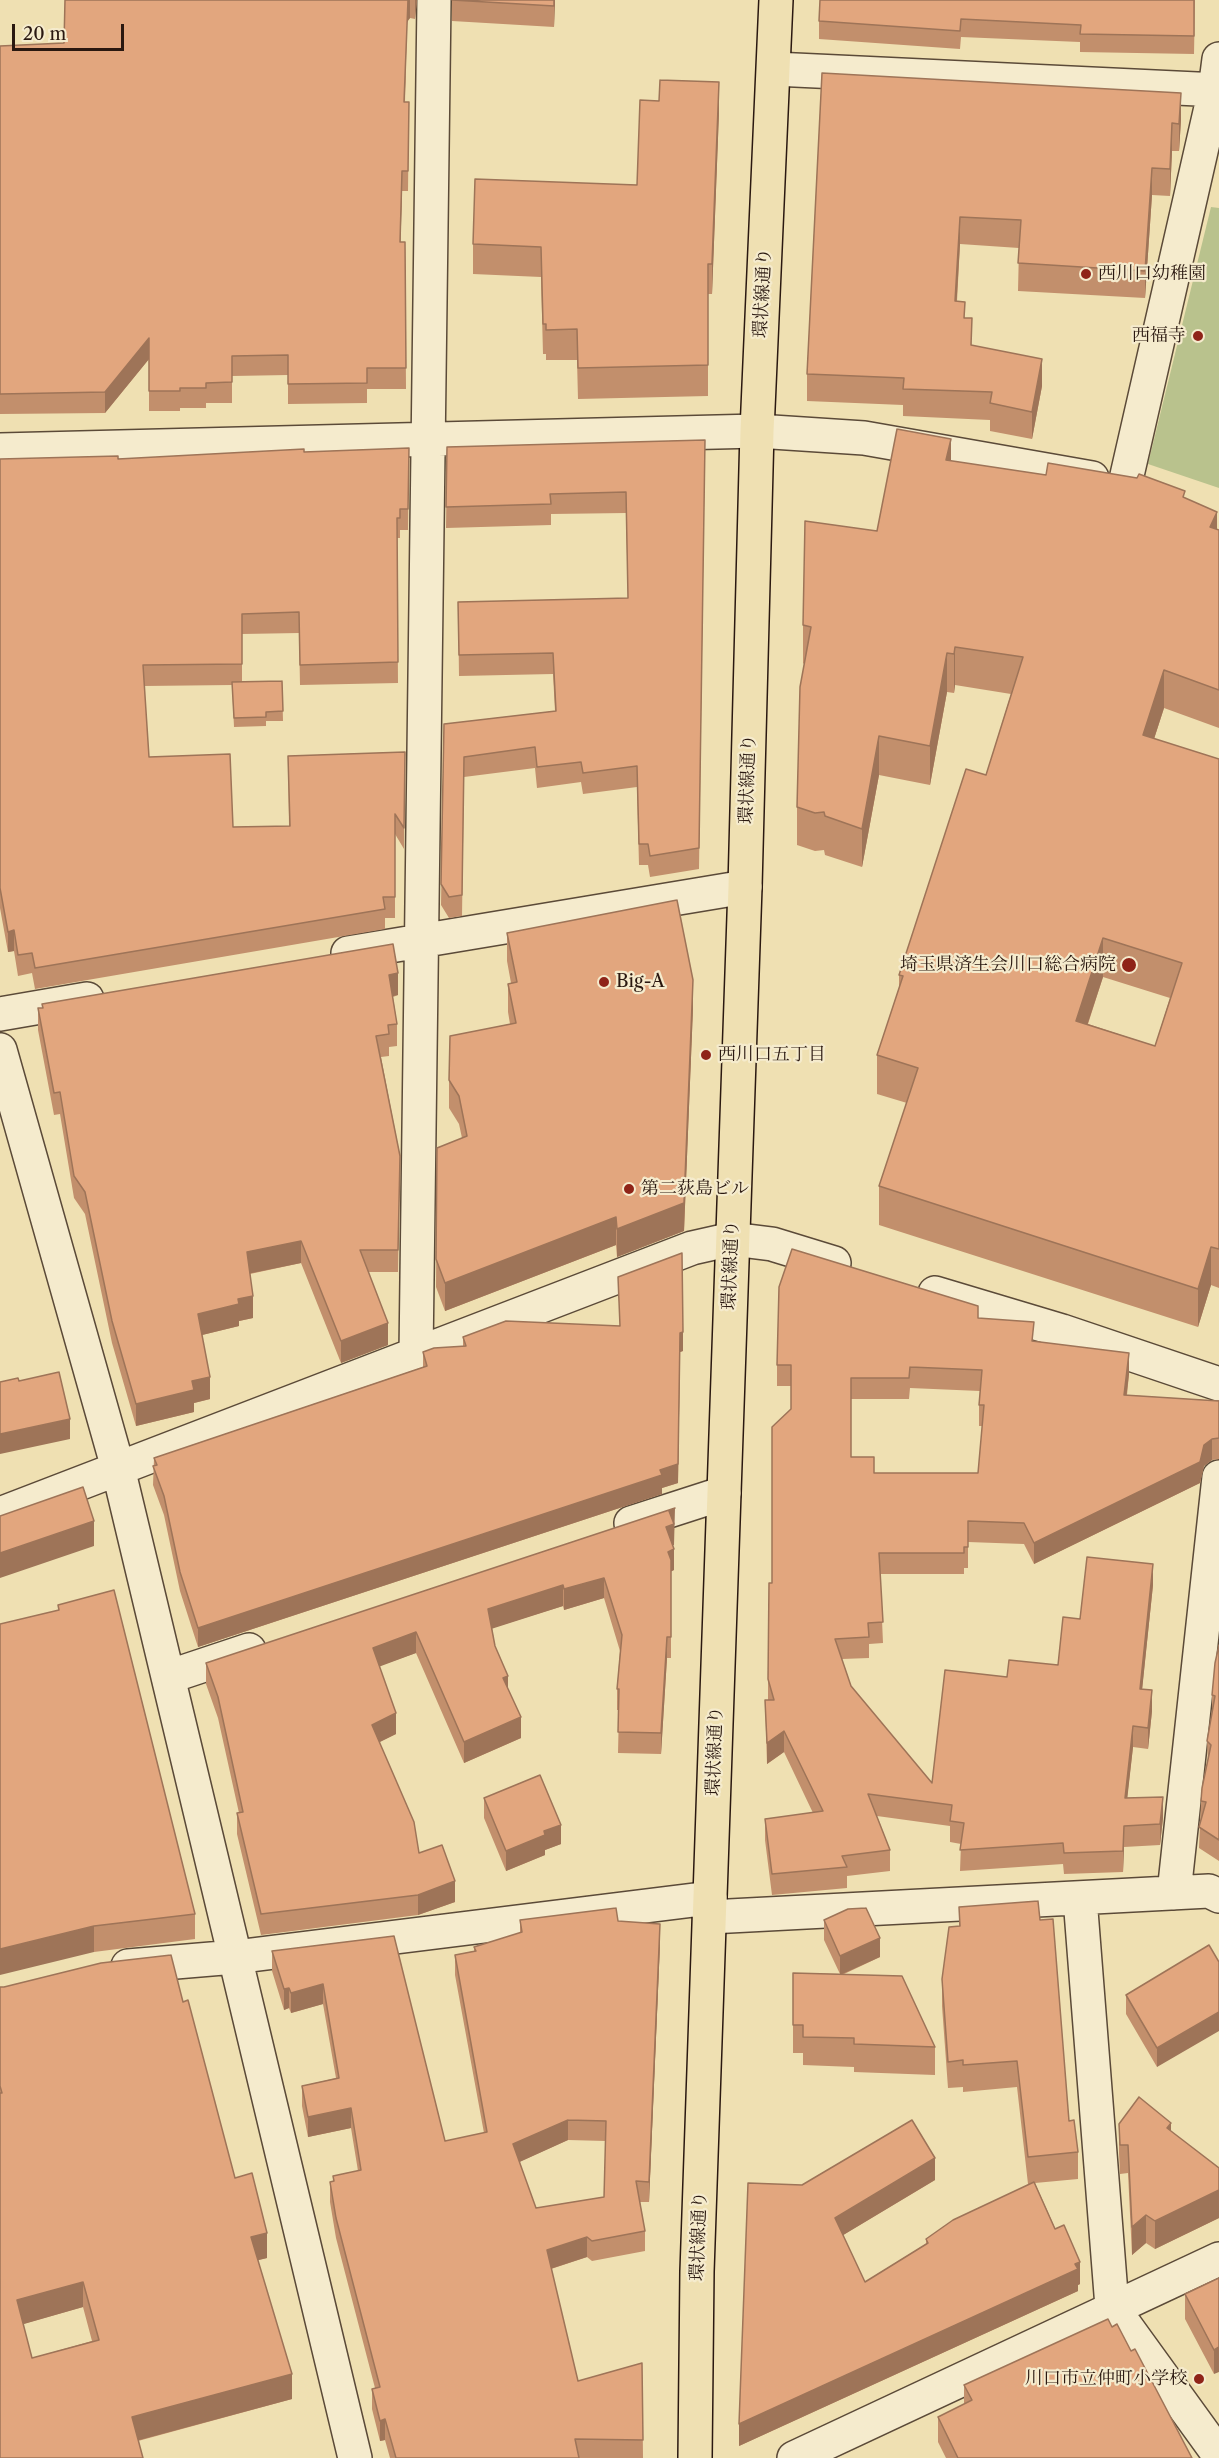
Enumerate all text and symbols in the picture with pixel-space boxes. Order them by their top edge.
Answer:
scale bar [15,12,128,50]
text: 20 m [23,23,66,45]
street label: 環状線通り [750,247,776,339]
place label: 西川口幼稚園 [1098,263,1206,285]
marker: 西川口幼稚園 [1079,267,1093,281]
place label: 西福寺 [1132,325,1186,347]
marker: 西福寺 [1191,329,1205,343]
street label: 環状線通り [736,734,760,824]
place label: 埼玉県済生会川口総合病院 [900,954,1116,976]
marker: 埼玉県済生会川口総合病院 [1120,956,1138,974]
place label: Big-A [616,971,665,993]
marker: Big-A [597,975,611,989]
place label: 西川口五丁目 [718,1044,826,1066]
marker: 西川口五丁目 [699,1048,713,1062]
place label: 第二荻島ビル [641,1178,749,1200]
marker: 第二荻島ビル [622,1182,636,1196]
street label: 環状線通り [719,1220,743,1310]
street label: 環状線通り [703,1706,727,1796]
street label: 環状線通り [687,2191,711,2281]
place label: 川口市立仲町小学校 [1025,2368,1187,2390]
marker: 川口市立仲町小学校 [1192,2372,1206,2386]

